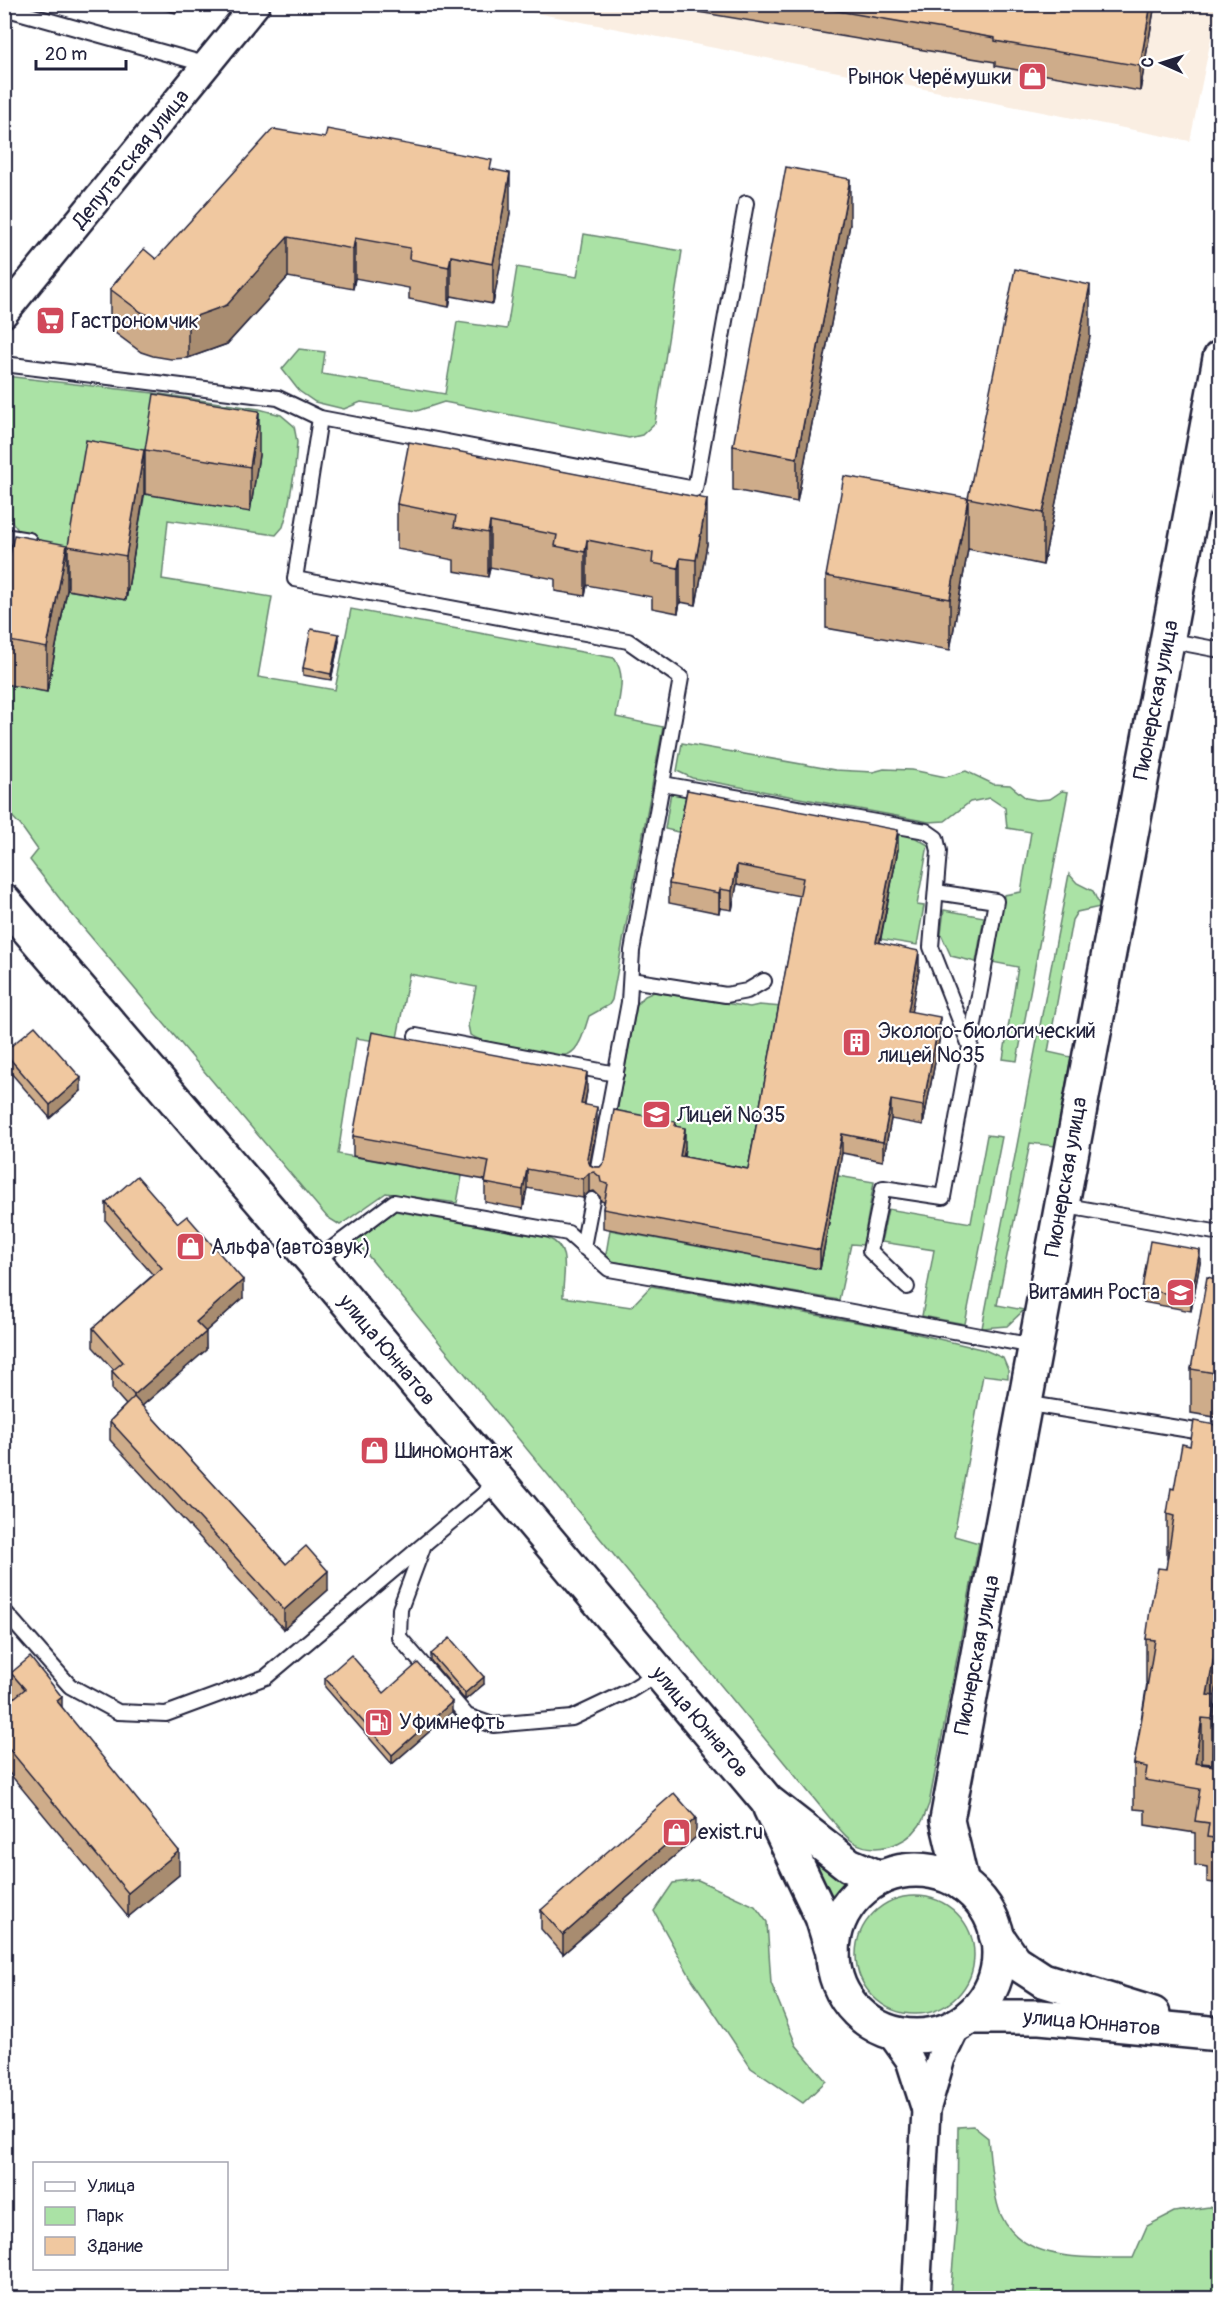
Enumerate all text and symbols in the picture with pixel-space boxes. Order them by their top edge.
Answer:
scale bar [36,33,126,71]
north arrow [1132,33,1192,93]
text: 20 m [45,43,87,66]
text: С [1138,57,1158,68]
shop icon: Рынок Черёмушки [1016,61,1048,93]
place label: Рынок Черёмушки [848,64,1011,91]
street label: Депутатская улица [66,84,195,235]
supermarket icon: Гастрономчик [34,305,66,337]
place label: Гастрономчик [71,308,199,335]
street label: Пионерская улица [1127,618,1185,782]
place label: Эколого-биологический лицей №35 [878,1018,1096,1069]
building icon: Эколого-биологический лицей №35 [841,1027,873,1059]
street label: Пионерская улица [1039,1095,1093,1259]
school or university icon: Лицей №35 [640,1099,672,1131]
place label: Лицей №35 [676,1102,786,1129]
shop icon: Альфа (автозвук) [174,1231,206,1263]
place label: Альфа (автозвук) [211,1234,371,1261]
school or university icon: Витамин Роста [1165,1276,1197,1308]
place label: Витамин Роста [1028,1279,1160,1306]
street label: улица Юннатов [332,1288,442,1411]
shop icon: Шиномонтаж [358,1435,390,1467]
place label: Шиномонтаж [395,1438,513,1465]
street label: Пионерская улица [948,1573,1006,1737]
street label: улица Юннатов [645,1660,755,1783]
fuel station icon: Уфимнефть [362,1706,394,1738]
place label: Уфимнефть [399,1709,505,1736]
shop icon: exist.ru [661,1816,693,1848]
place label: exist.ru [698,1819,763,1846]
street label: улица Юннатов [1021,2003,1162,2042]
legend [33,2162,228,2270]
text: Улица [87,2175,135,2198]
text: Парк [87,2205,124,2228]
text: Здание [87,2235,143,2258]

